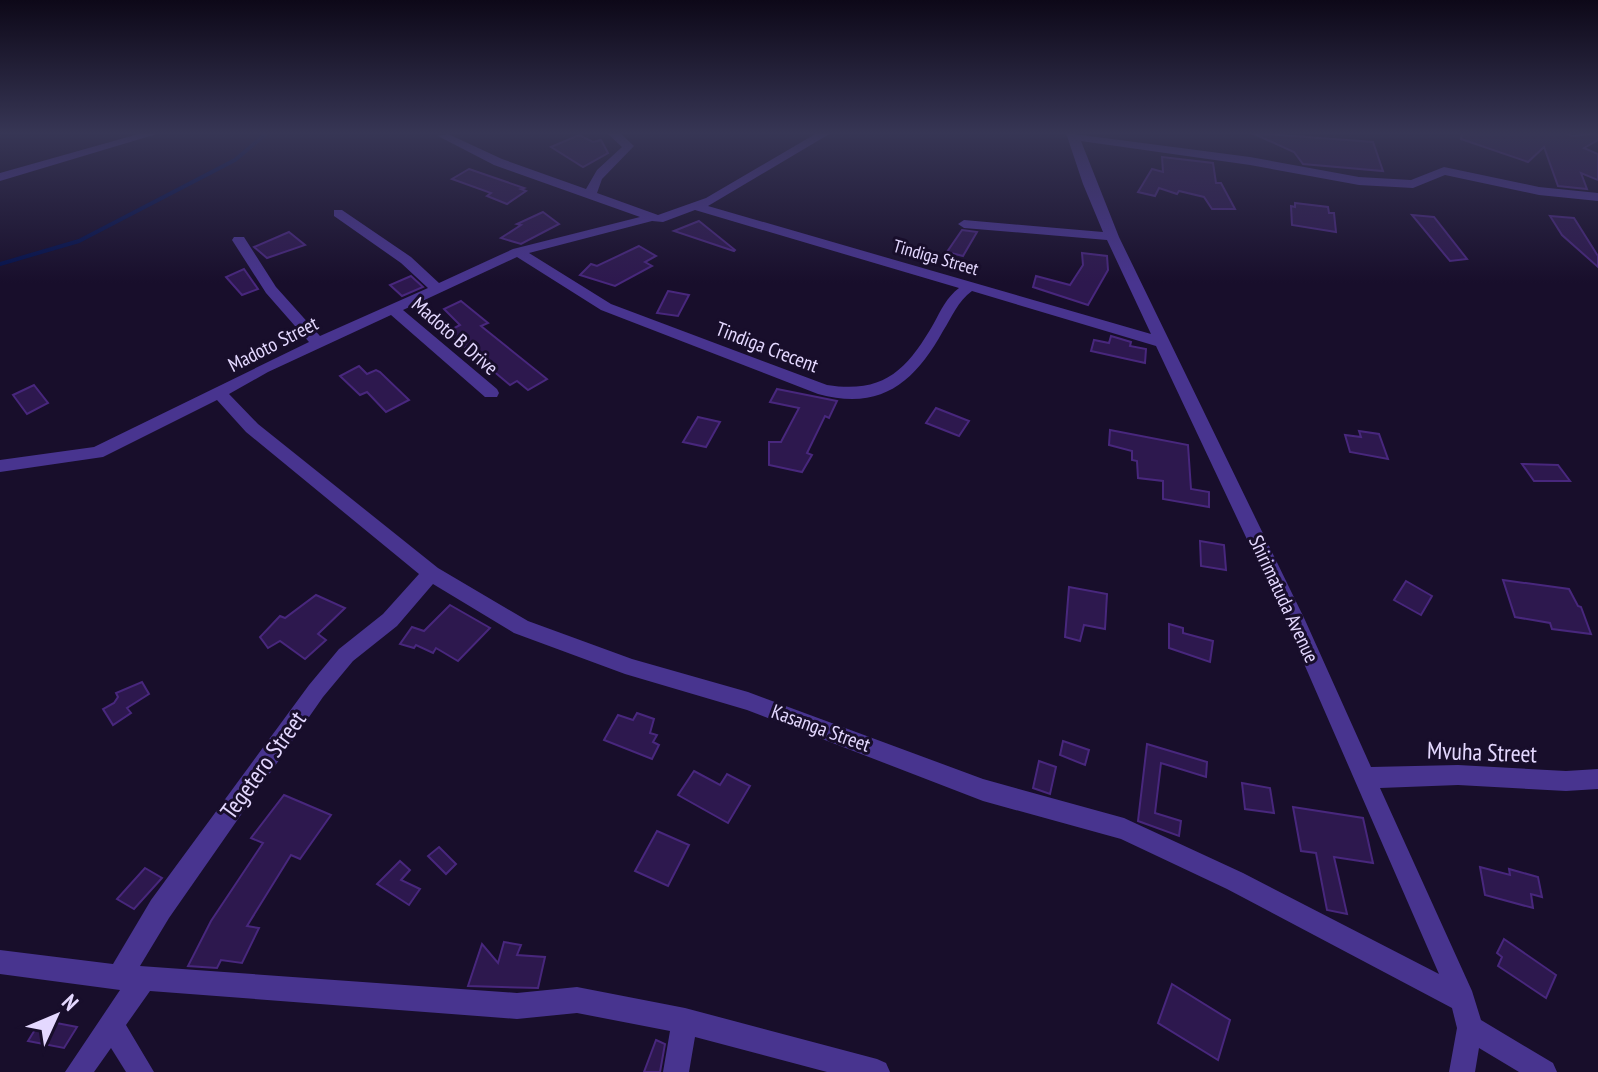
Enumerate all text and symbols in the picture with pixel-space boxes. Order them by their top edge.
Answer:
street label: Tindiga Street [891,234,981,280]
street label: Madoto B Drive [406,291,504,381]
street label: Madoto Street [224,310,323,378]
street label: Tindiga Crecent [712,316,822,379]
street label: Shirimatuda Avenue [1243,531,1325,667]
street label: Kasanga Street [768,698,874,758]
street label: Tegetero Street [213,704,313,825]
street label: Mvuha Street [1427,735,1538,769]
north arrow [16,976,96,1056]
text: N [56,988,85,1016]

